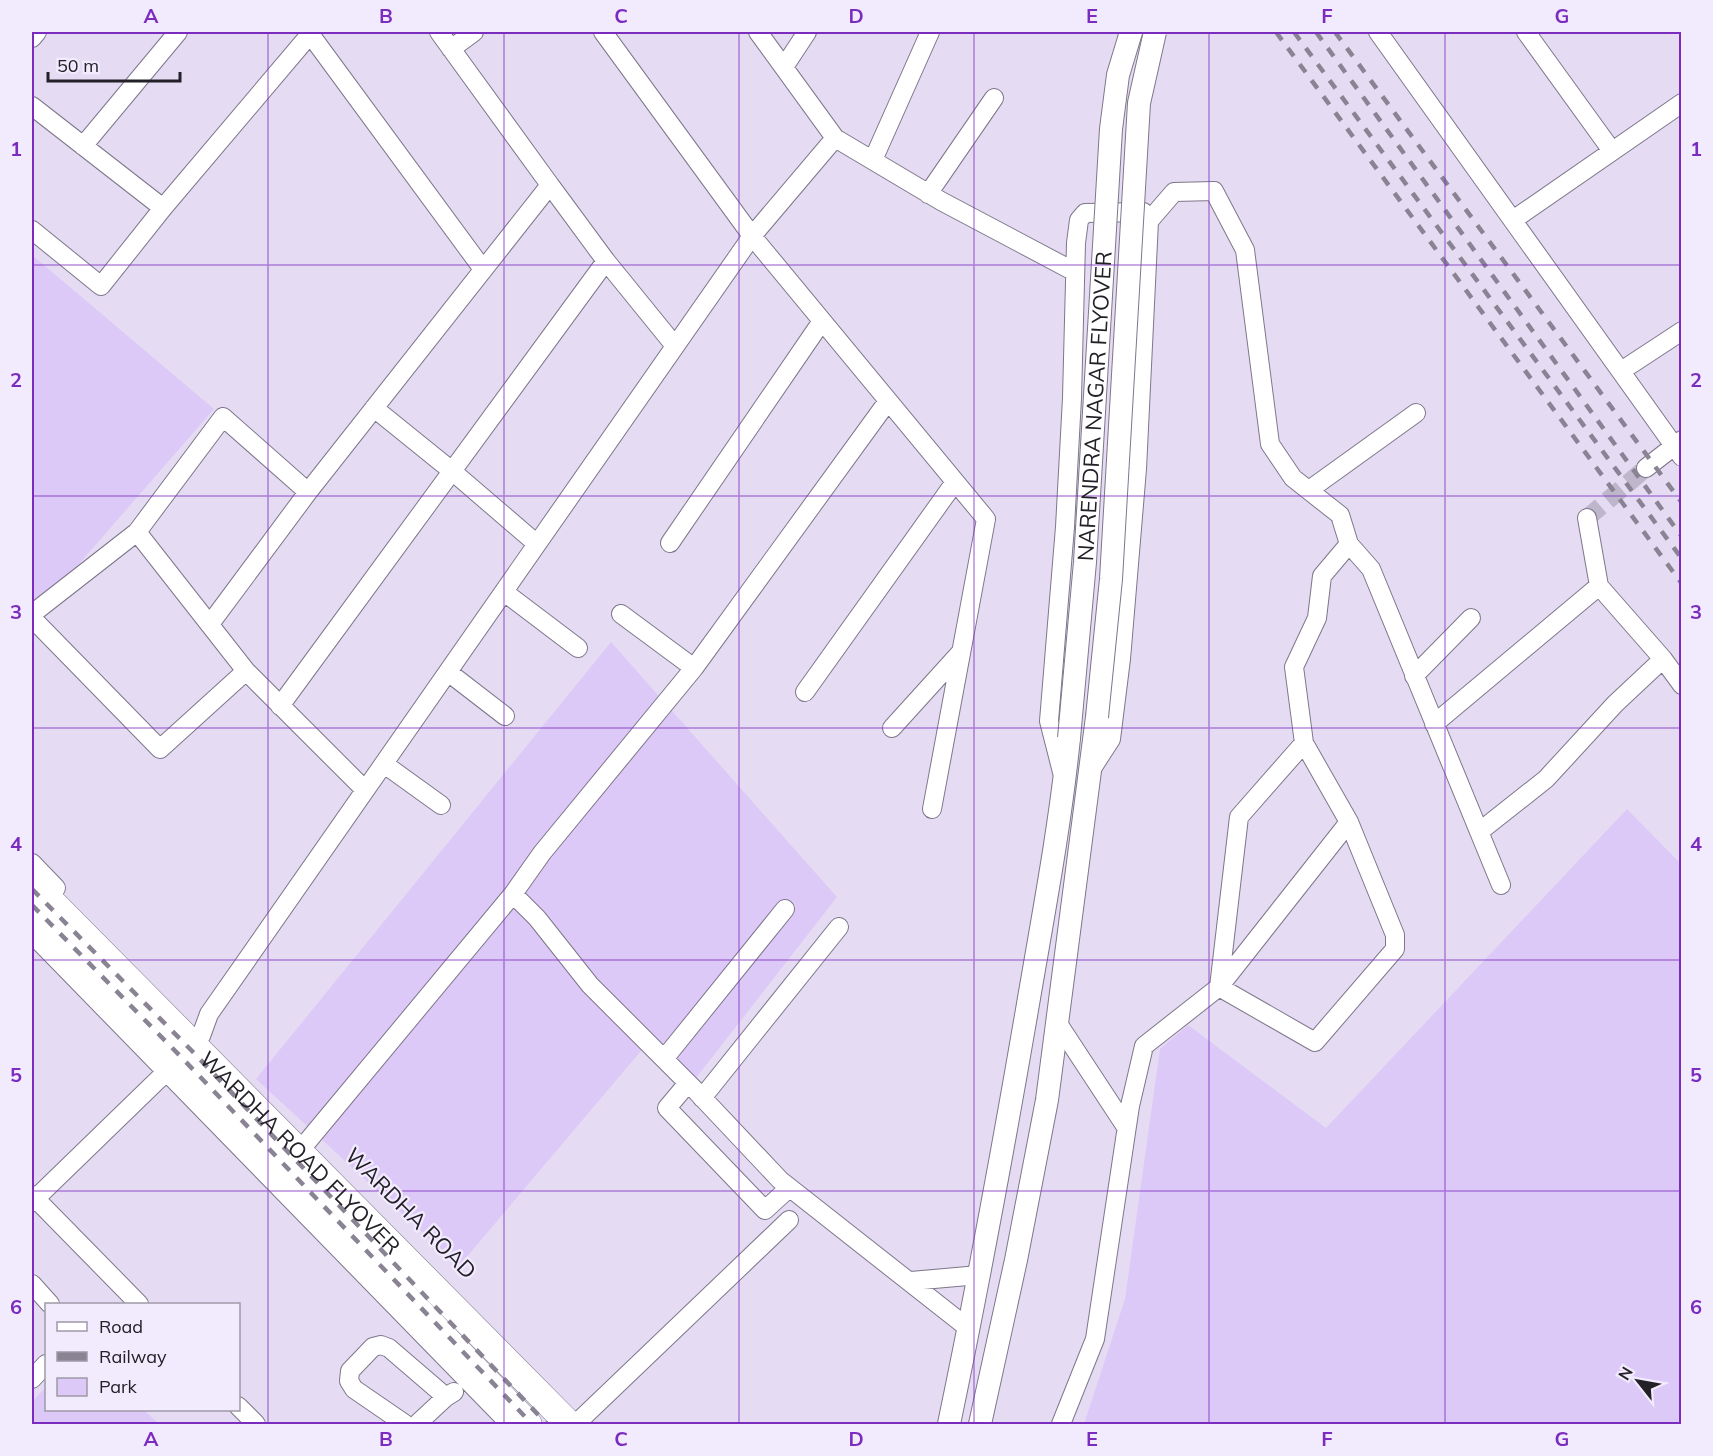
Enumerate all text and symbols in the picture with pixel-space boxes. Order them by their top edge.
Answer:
text: A [144,3,159,28]
text: B [379,3,393,28]
text: C [614,3,628,28]
text: D [848,3,864,28]
text: E [1086,3,1098,28]
text: F [1321,3,1333,28]
text: G [1555,3,1569,28]
scale bar [48,45,180,83]
text: 50 m [57,54,99,77]
text: 1 [10,136,22,161]
text: 1 [1690,136,1702,161]
street label: NARENDRA NAGAR FLYOVER [1071,250,1118,562]
text: 2 [10,367,22,392]
text: 2 [1690,367,1702,392]
text: 3 [10,599,22,624]
text: 3 [1690,599,1702,624]
text: 4 [10,831,22,856]
text: 4 [1690,831,1702,856]
street label: WARDHA ROAD FLYOVER [194,1045,407,1260]
text: 5 [10,1062,22,1087]
text: 5 [1690,1062,1702,1087]
street label: WARDHA ROAD [339,1141,483,1285]
text: 6 [10,1294,22,1319]
text: 6 [1690,1294,1702,1319]
legend [45,1303,240,1411]
text: Road [99,1315,143,1338]
text: Railway [99,1345,167,1368]
north arrow [1608,1351,1668,1411]
text: N [1613,1363,1637,1384]
text: Park [99,1375,138,1398]
text: A [144,1426,159,1451]
text: B [379,1426,393,1451]
text: C [614,1426,628,1451]
text: D [848,1426,864,1451]
text: E [1086,1426,1098,1451]
text: F [1321,1426,1333,1451]
text: G [1555,1426,1569,1451]

